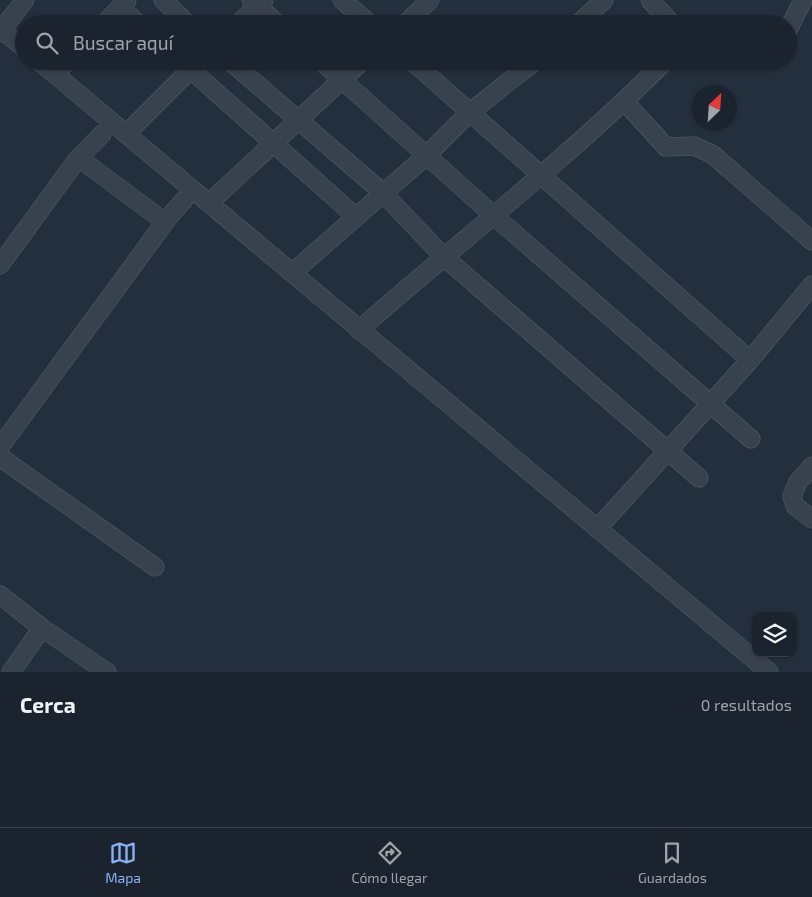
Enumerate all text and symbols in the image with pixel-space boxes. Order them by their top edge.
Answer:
search box [15,15,797,70]
icon: search [33,29,61,57]
text: Buscar aquí [73,31,173,54]
north arrow [692,85,737,130]
map controls [752,612,797,657]
button: layers [752,612,797,657]
text: Cerca [20,692,76,717]
text: 0 resultados [701,695,792,714]
tab: Mapa [105,839,141,886]
tab: Cómo llegar [351,839,428,886]
tab: Guardados [638,839,707,886]

